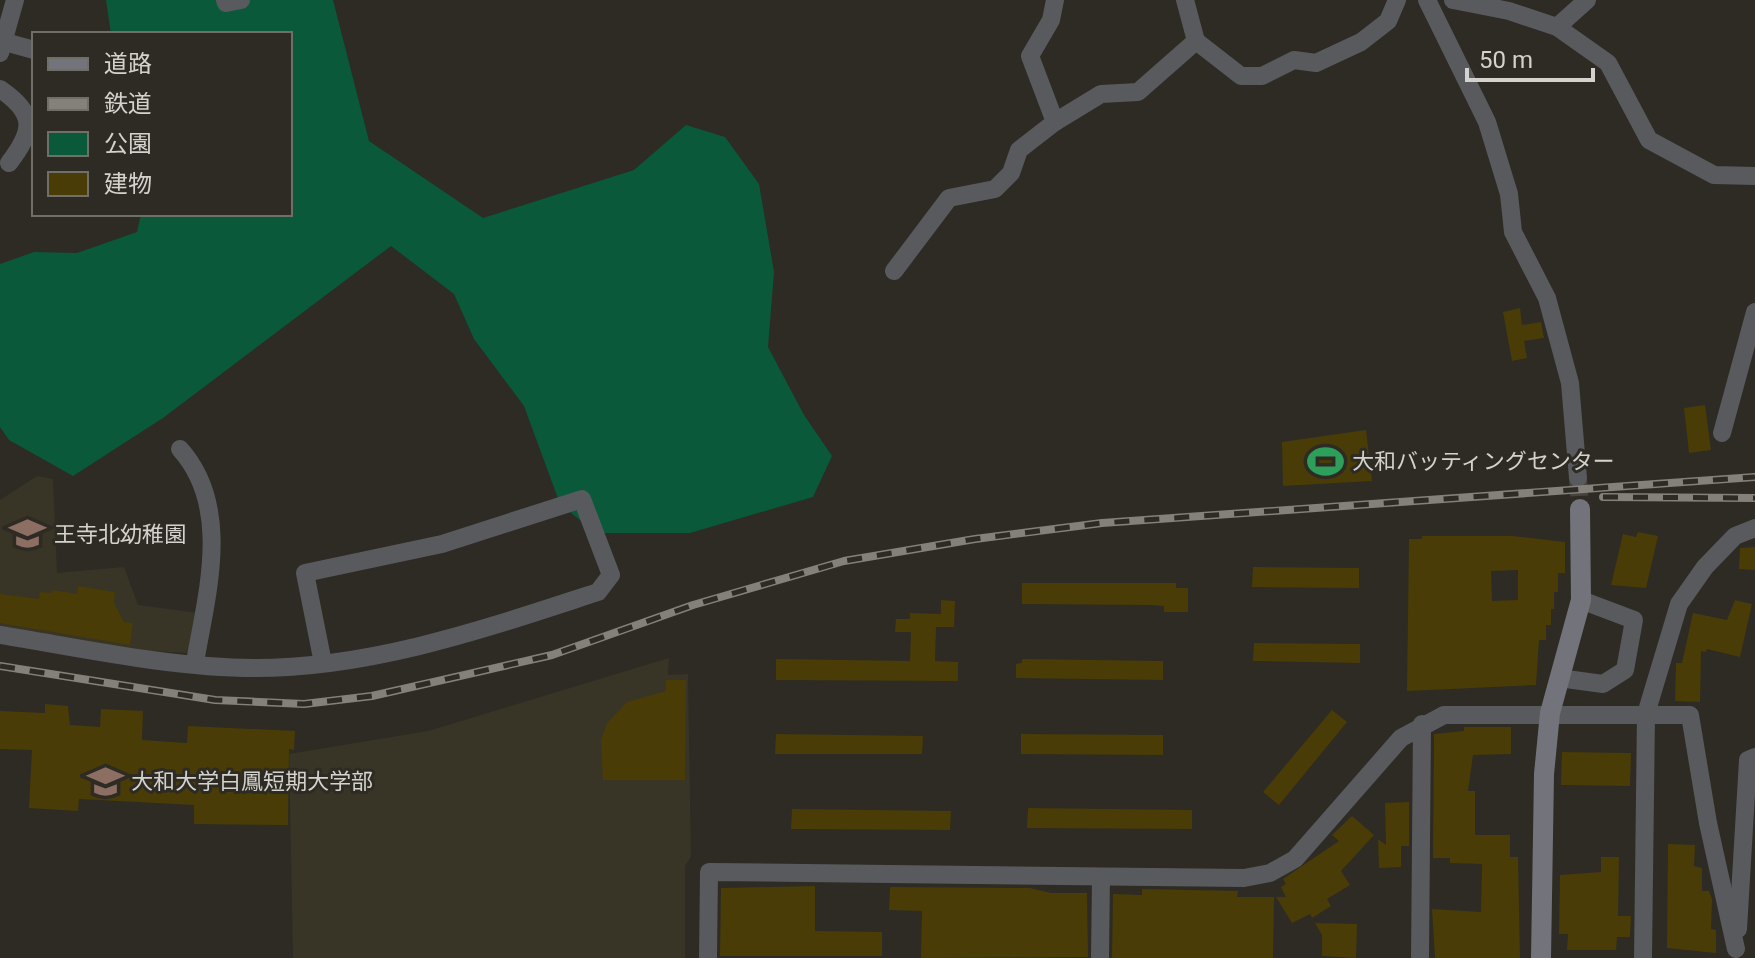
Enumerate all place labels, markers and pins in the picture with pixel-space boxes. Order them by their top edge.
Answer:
sports icon: 大和バッティングセンター [1307,442,1345,480]
place label: 大和バッティングセンター [1352,449,1615,474]
school or university icon: 王寺北幼稚園 [9,515,47,553]
place label: 王寺北幼稚園 [54,522,186,547]
school or university icon: 大和大学白鳳短期大学部 [86,762,124,800]
place label: 大和大学白鳳短期大学部 [131,769,373,794]

